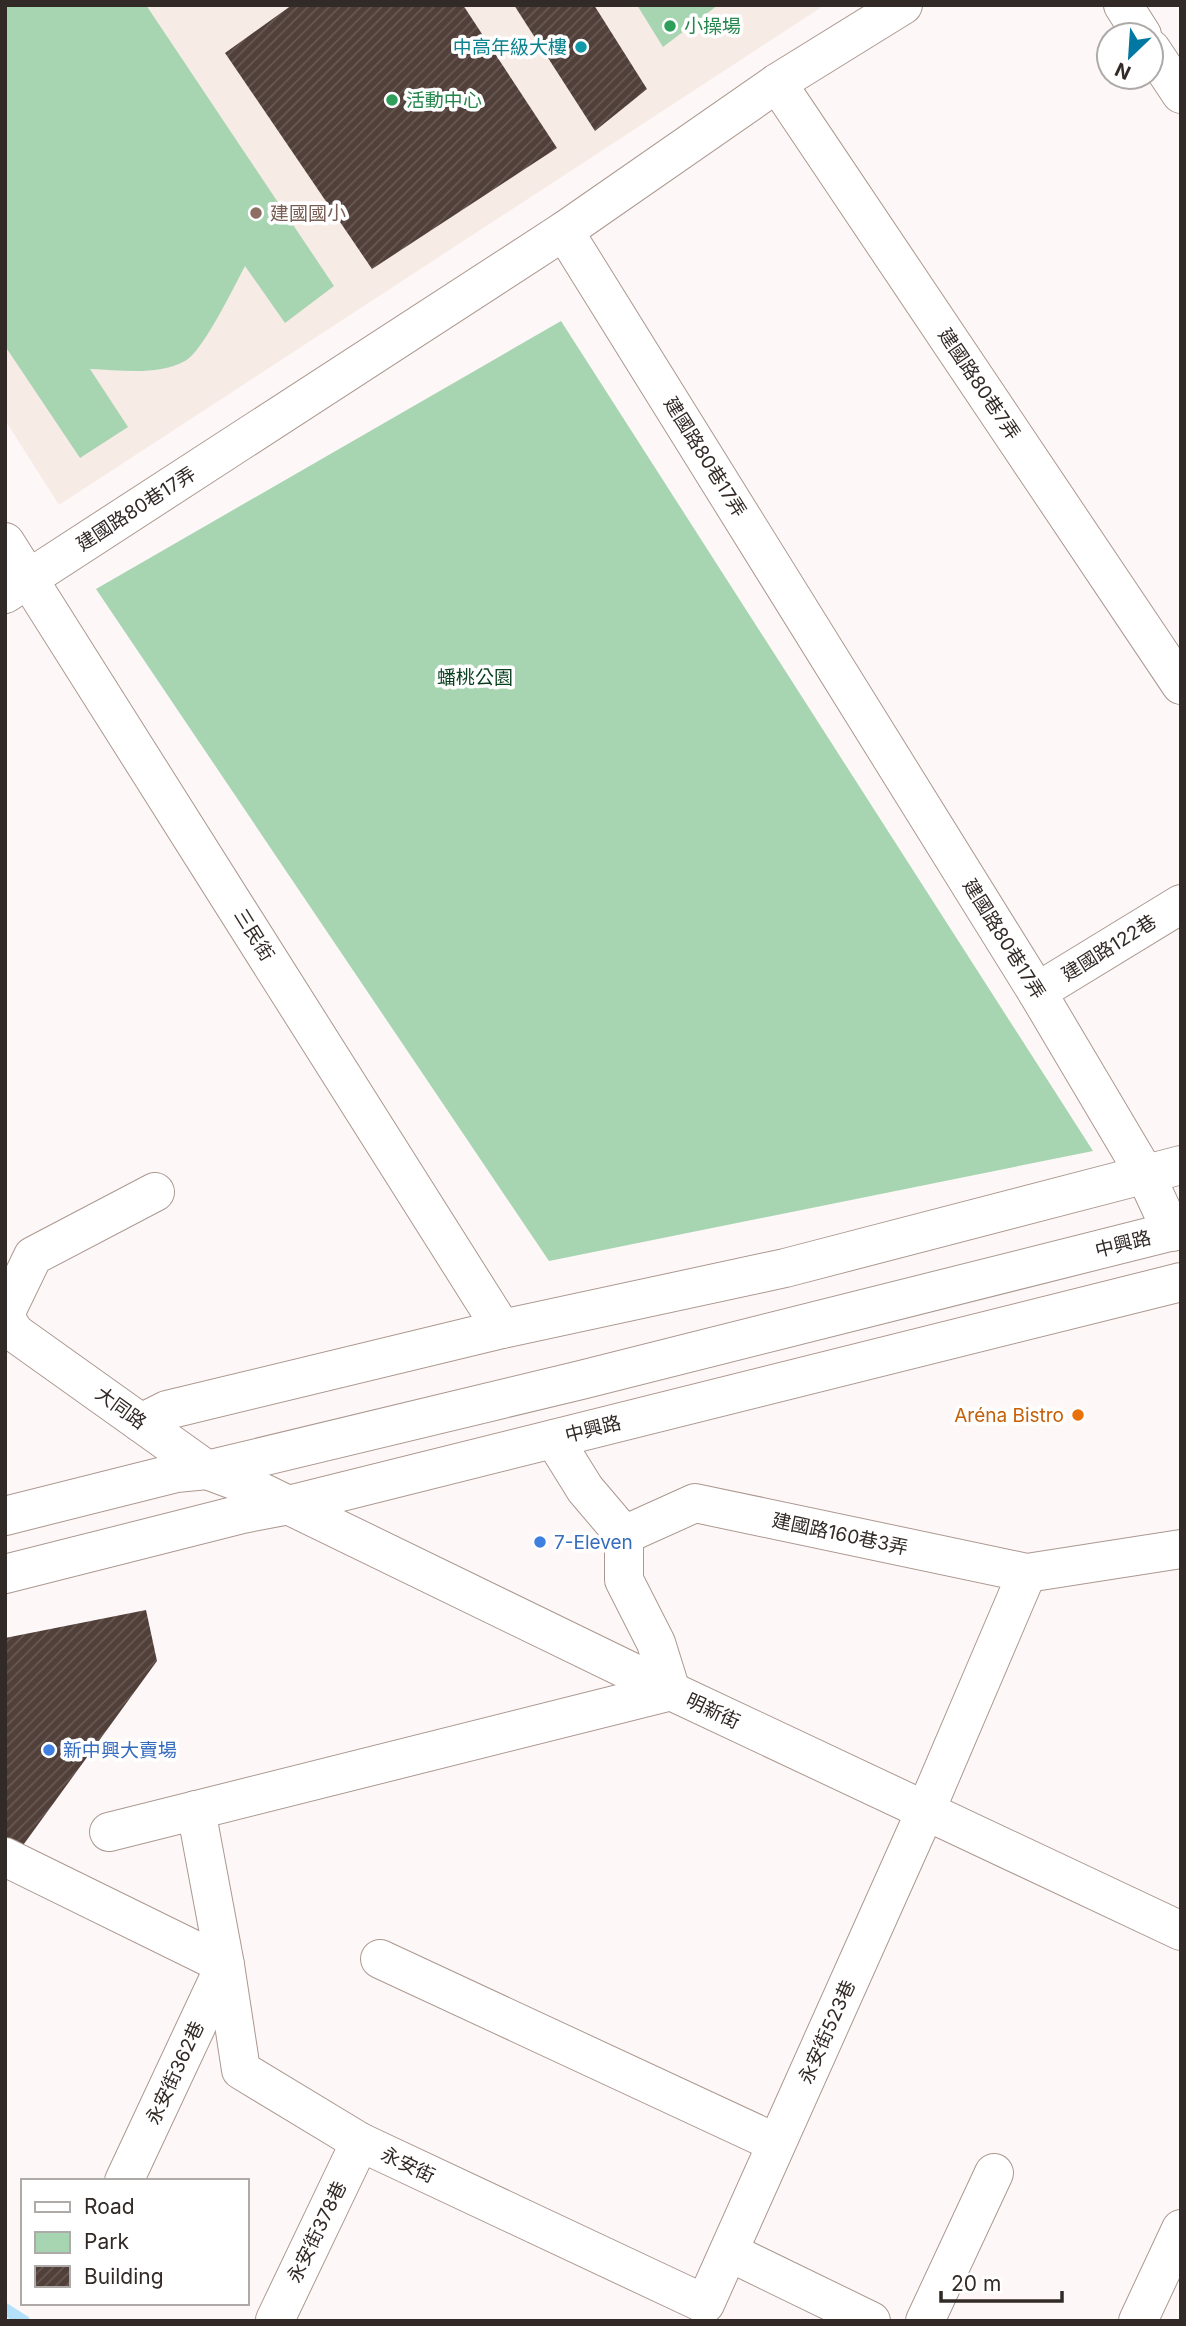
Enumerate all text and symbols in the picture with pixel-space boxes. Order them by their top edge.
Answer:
place label: 小操場 [684,15,741,38]
marker: 小操場 [662,18,678,34]
north arrow [1095,21,1165,91]
place label: 中高年級大樓 [453,36,567,59]
marker: 中高年級大樓 [573,39,589,55]
text: N [1112,57,1134,84]
place label: 活動中心 [406,89,482,112]
marker: 活動中心 [384,92,400,108]
place label: 建國國小 [270,202,346,225]
marker: 建國國小 [248,205,264,221]
street label: 建國路80巷7弄 [933,324,1025,444]
street label: 建國路80巷17弄 [659,393,751,521]
street label: 建國路80巷17弄 [72,462,200,556]
park label: 蟠桃公園 [437,666,513,689]
street label: 建國路80巷17弄 [958,875,1050,1003]
street label: 三民街 [229,905,279,965]
street label: 建國路122巷 [1058,910,1160,986]
street label: 中興路 [1093,1226,1153,1262]
street label: 大同路 [91,1382,151,1434]
place label: Aréna Bistro [954,1404,1064,1427]
marker: Aréna Bistro [1070,1407,1086,1423]
street label: 中興路 [563,1411,623,1447]
street label: 建國路160巷3弄 [770,1508,910,1560]
place label: 7-Eleven [554,1531,633,1554]
marker: 7-Eleven [532,1534,548,1550]
street label: 明新街 [682,1689,744,1733]
place label: 新中興大賣場 [63,1739,177,1762]
marker: 新中興大賣場 [41,1742,57,1758]
street label: 永安街523巷 [794,1977,860,2087]
street label: 永安街362巷 [141,2018,209,2128]
street label: 永安街 [377,2143,439,2187]
street label: 永安街378巷 [283,2178,351,2286]
legend [21,2179,248,2305]
text: Road [84,2194,135,2219]
text: Park [84,2229,129,2254]
scale bar [941,2260,1062,2304]
text: Building [84,2264,164,2289]
text: 20 m [951,2271,1001,2296]

